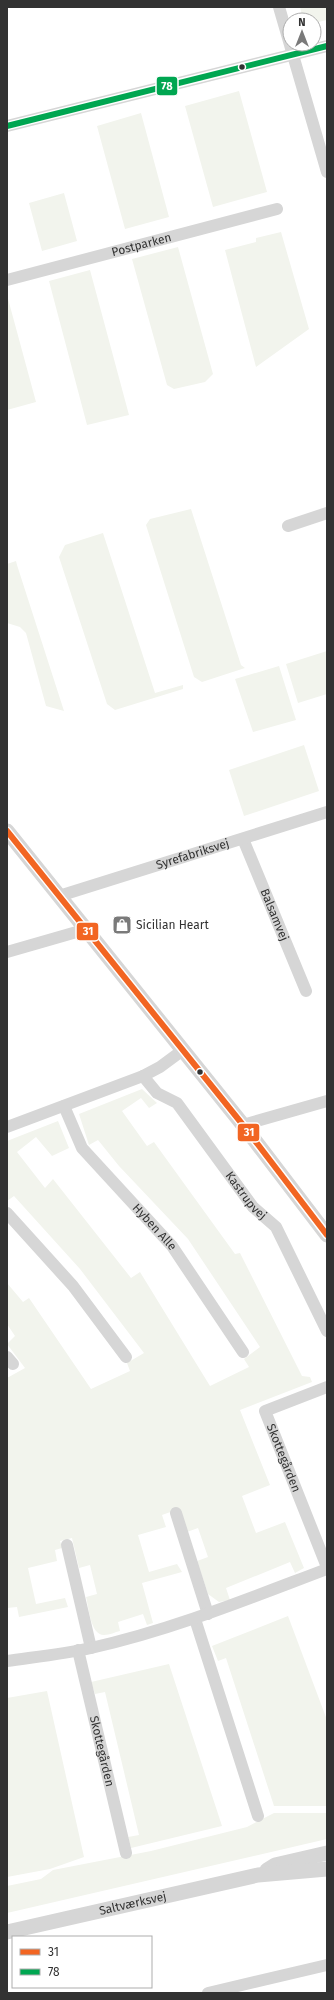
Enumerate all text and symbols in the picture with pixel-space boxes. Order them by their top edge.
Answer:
north arrow [282,12,322,52]
text: N [298,16,306,29]
unlabelled marker [237,62,247,72]
line badge: 78 [156,76,178,96]
text: 78 [161,80,173,93]
street label: Postparken [110,230,173,259]
street label: Syrefabriksvej [154,836,231,872]
street label: Balsamvej [257,887,291,943]
shop icon: Sicilian Heart [111,914,133,936]
place label: Sicilian Heart [136,918,209,932]
line badge: 31 [76,922,99,941]
text: 31 [82,925,93,938]
unlabelled marker [195,1067,205,1077]
line badge: 31 [237,1123,260,1142]
text: 31 [243,1126,254,1139]
street label: Kastrupvej [222,1169,269,1223]
street label: Hyben Alle [130,1201,180,1253]
street label: Skottegården [264,1422,304,1494]
street label: Skottegården [87,1714,117,1788]
street label: Saltværksvej [98,1889,168,1918]
legend [12,1936,152,1988]
text: 31 [48,1945,59,1959]
text: 78 [48,1965,60,1979]

